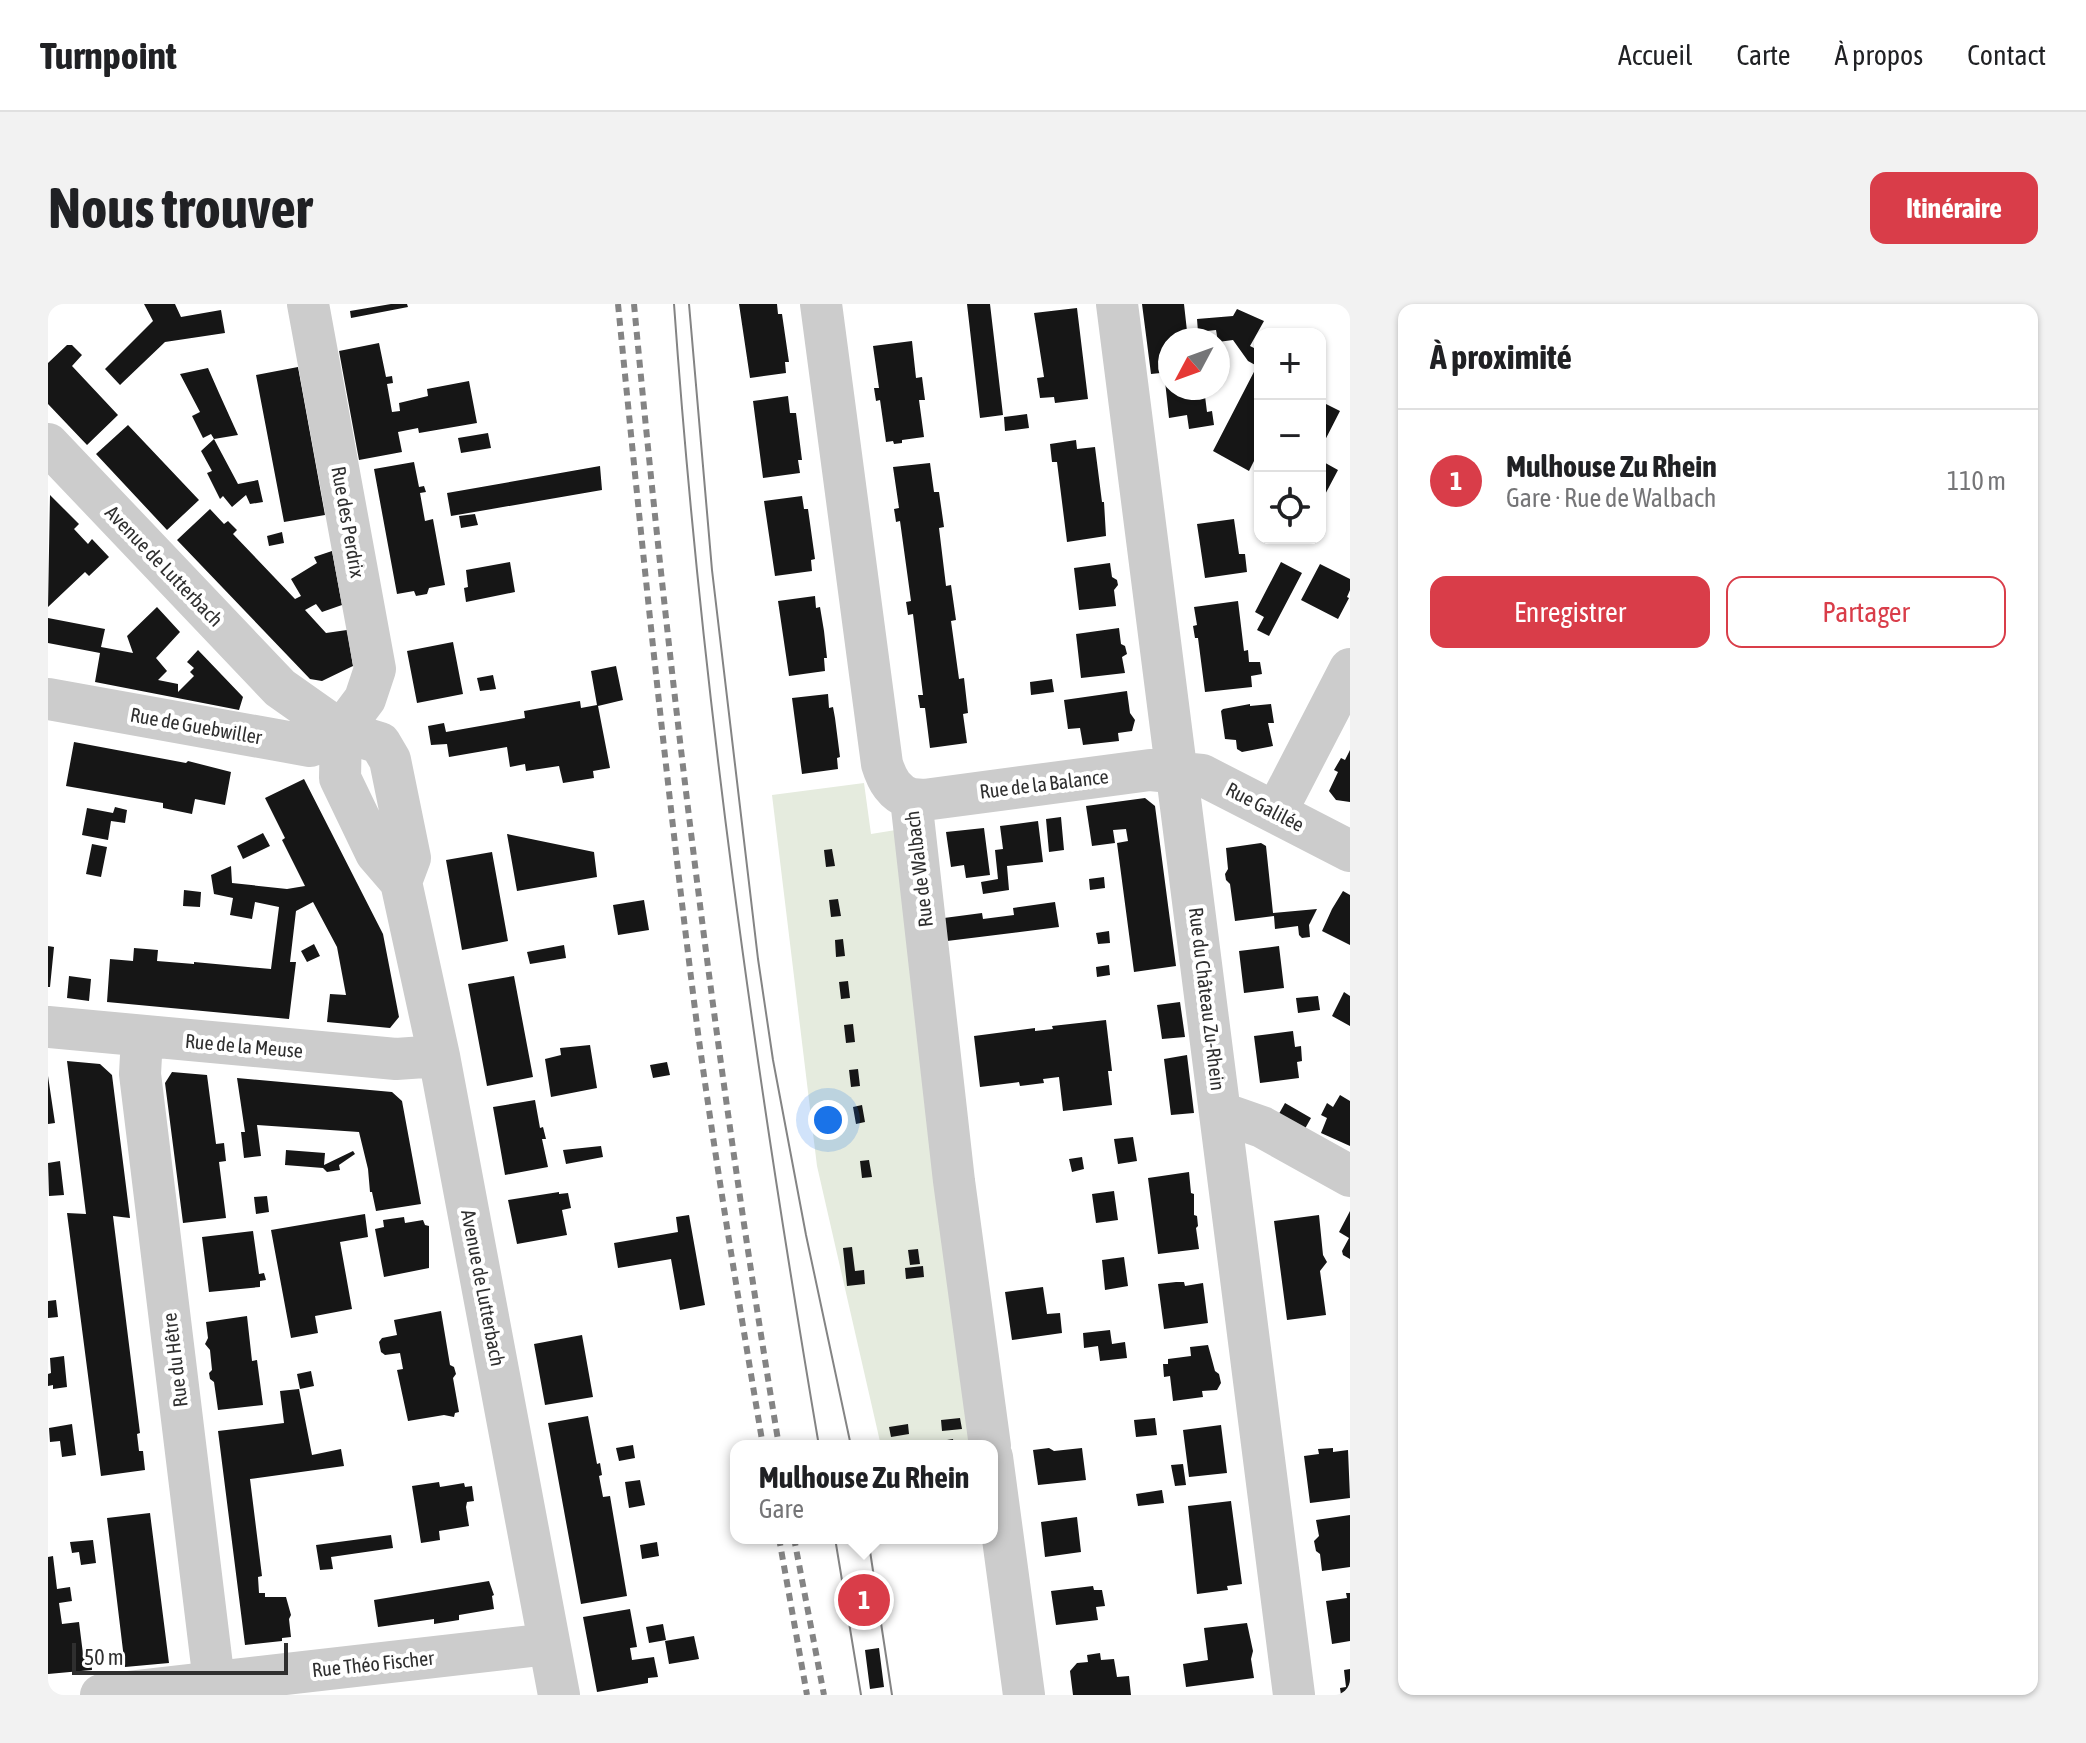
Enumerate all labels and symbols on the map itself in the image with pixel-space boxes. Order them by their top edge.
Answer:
north arrow [1158,328,1230,400]
street label: Rue des Perdrix [327,465,370,579]
street label: Avenue de Lutterbach [101,500,228,631]
street label: Rue de Guebwiller [128,703,265,749]
street label: Rue de la Balance [978,764,1110,803]
street label: Rue Galilée [1222,777,1308,836]
street label: Rue de Walbach [900,810,937,929]
street label: Rue du Château Zu-Rhein [1185,906,1230,1092]
street label: Rue de la Meuse [184,1029,304,1062]
your location [808,1100,848,1140]
street label: Avenue de Lutterbach [457,1208,510,1368]
street label: Rue du Hêtre [157,1312,192,1409]
pin: 1 [838,1570,890,1630]
scale bar [72,1639,288,1675]
street label: Rue Théo Fischer [311,1646,436,1681]

